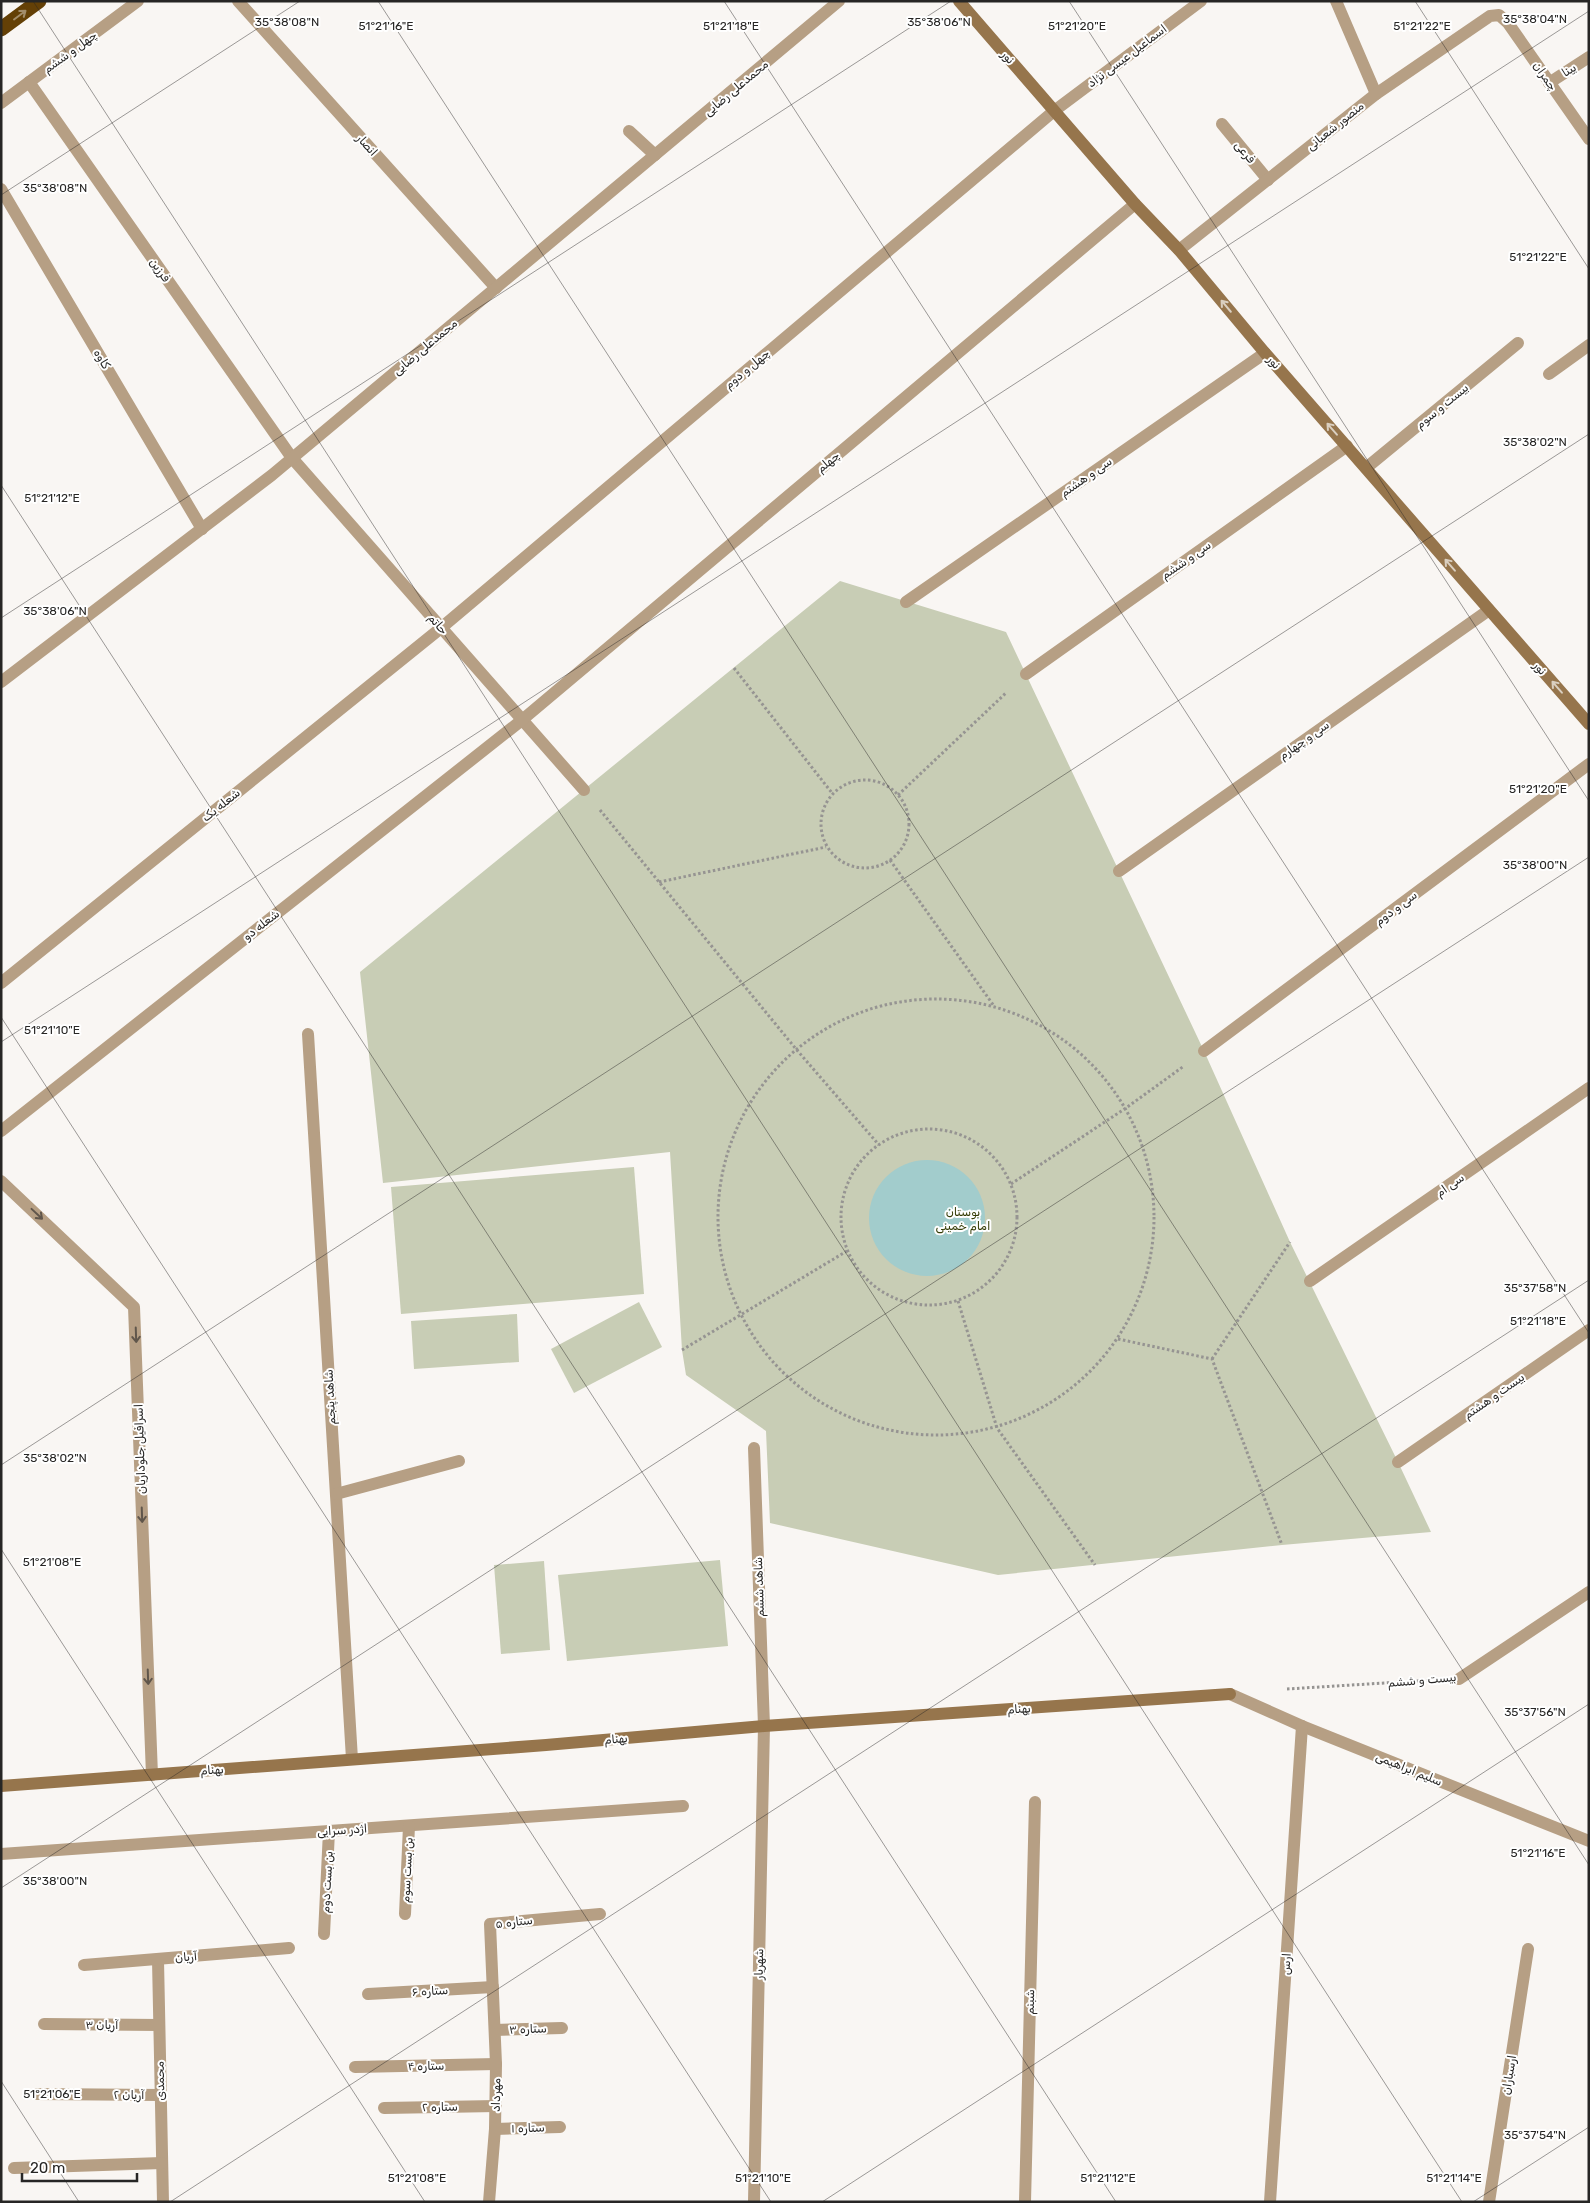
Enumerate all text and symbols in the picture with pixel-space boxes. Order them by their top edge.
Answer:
one-way arrow [13,10,27,20]
text: 35°38'04"N [1503,12,1567,26]
text: 35°38'08"N [255,15,319,29]
text: 35°38'06"N [907,15,971,29]
text: 51°21'16"E [358,19,414,33]
text: 51°21'18"E [703,19,759,33]
text: 51°21'20"E [1048,19,1106,33]
text: 51°21'22"E [1393,19,1451,33]
street label: اسماعیل عیسی نژاد [1084,22,1170,91]
street label: چهل و ششم [40,28,100,77]
street label: نور [997,47,1018,67]
street label: محمدعلی رضایی [701,57,772,120]
street label: چمران [1529,59,1560,94]
street label: بینا [1559,60,1579,80]
street label: منصور شعبانی [1304,98,1367,154]
street label: انصار [352,130,380,160]
street label: فرعی [1231,138,1259,167]
text: 35°38'08"N [23,181,87,195]
text: 51°21'22"E [1509,250,1567,264]
street label: فرزین [146,255,173,285]
one-way arrow [1220,299,1231,312]
street label: محمدعلی رضایی [390,316,461,379]
street label: چهل و دوم [722,346,774,393]
street label: کاوه [90,347,114,372]
street label: نور [1263,352,1284,372]
street label: بیست و سوم [1413,381,1472,433]
one-way arrow [1326,423,1337,436]
text: 35°38'02"N [1503,435,1567,449]
street label: چهلم [814,448,843,476]
street label: سی و هشتم [1057,454,1115,501]
text: 51°21'12"E [24,491,80,505]
street label: سی و ششم [1158,538,1214,583]
one-way arrow [1444,558,1456,571]
text: 35°38'06"N [23,604,87,618]
street label: حاتم [424,611,451,638]
street label: نور [1529,658,1550,678]
one-way arrow [1551,681,1562,694]
street label: سی و چهارم [1276,718,1333,764]
text: 51°21'20"E [1509,782,1567,796]
street label: شعله یک [199,785,243,825]
text: 35°38'00"N [1503,858,1567,872]
street label: سی و دوم [1372,888,1421,930]
street label: شعله دو [240,906,283,944]
text: 51°21'10"E [24,1023,80,1037]
street label: سی ام [1433,1170,1468,1201]
park label: بوستان امام خمینی [936,1205,990,1235]
one-way arrow [30,1208,43,1220]
text: 35°37'58"N [1504,1281,1566,1295]
text: 51°21'18"E [1510,1314,1566,1328]
one-way arrow [131,1327,140,1343]
street label: شاهد پنجم [322,1369,339,1425]
street label: بیست و هشتم [1461,1370,1528,1423]
street label: اسرافیل جلوداریان [131,1404,150,1494]
text: 35°38'02"N [23,1451,87,1465]
one-way arrow [138,1506,147,1522]
text: 51°21'08"E [23,1555,81,1569]
street label: شاهد ششم [751,1557,768,1617]
one-way arrow [144,1669,153,1685]
street label: بیست و ششم [1387,1670,1457,1691]
street label: بهنام [1007,1701,1031,1719]
text: 35°37'56"N [1504,1705,1566,1719]
street label: بهنام [604,1731,628,1749]
street label: سلیم ابراهیمی [1373,1749,1444,1790]
street label: بهنام [200,1762,224,1780]
street label: اژدر سرایی [316,1821,368,1840]
street label: بن بست سوم [398,1837,418,1903]
text: 51°21'16"E [1510,1846,1566,1860]
street label: بن بست دوم [318,1851,338,1913]
text: 35°38'00"N [23,1874,87,1888]
street label: ستاره ۵ [494,1913,534,1932]
street label: شهریار [752,1948,767,1981]
street label: آریان [174,1949,198,1966]
street label: ارس [1278,1953,1295,1976]
street label: ستاره ۶ [411,1983,449,2000]
street label: شبنم [1023,1989,1038,2015]
street label: آریان ۳ [86,2018,119,2033]
street label: ستاره ۳ [509,2021,547,2038]
street label: ارسباران [1499,2054,1520,2096]
street label: ستاره ۴ [407,2059,445,2074]
street label: محمدی [153,2061,167,2101]
street label: مهرداد [489,2077,504,2112]
text: 51°21'06"E [23,2087,81,2101]
street label: آریان ۲ [113,2088,145,2103]
street label: ستاره ۲ [422,2100,458,2115]
street label: ستاره ۱ [511,2120,545,2137]
text: 35°37'54"N [1504,2128,1566,2142]
scale bar [22,2150,138,2182]
text: 20 m [30,2159,65,2177]
text: 51°21'08"E [388,2171,446,2185]
text: 51°21'10"E [735,2171,791,2185]
text: 51°21'12"E [1080,2171,1136,2185]
text: 51°21'14"E [1426,2171,1482,2185]

